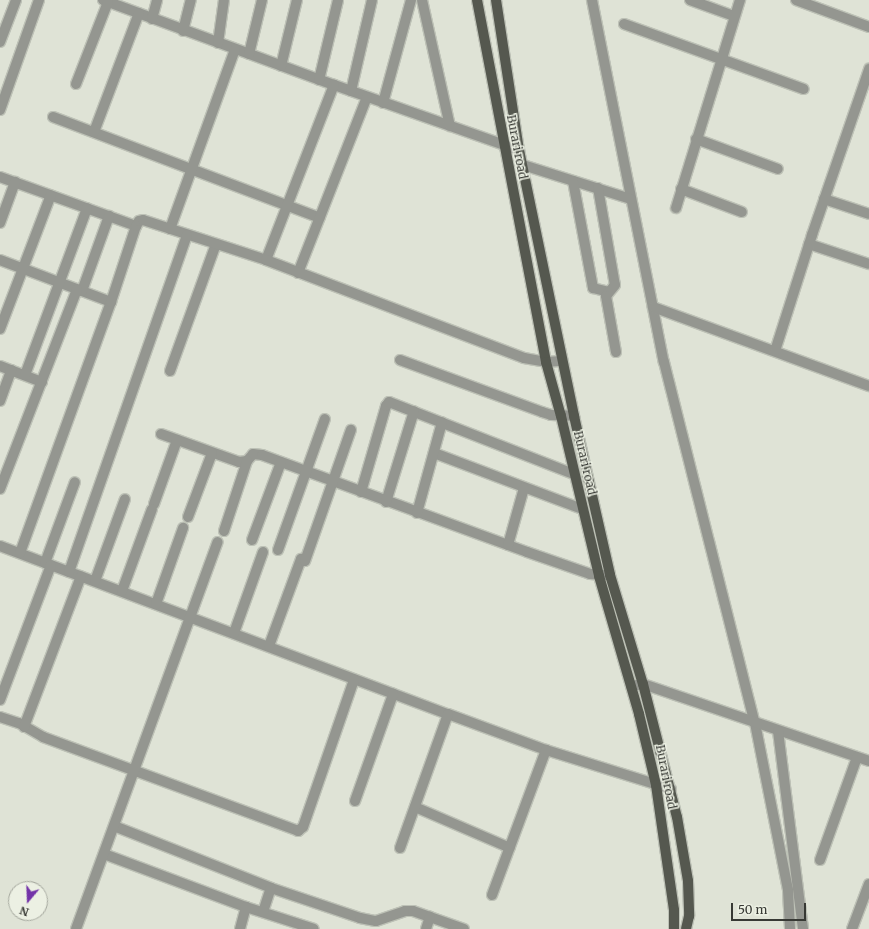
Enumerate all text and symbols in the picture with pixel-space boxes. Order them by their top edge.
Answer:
street label: Burari road [504,114,530,180]
street label: Burari road [571,430,599,496]
street label: Burari road [653,744,679,810]
north arrow [8,881,48,921]
scale bar [733,895,808,921]
text: 50 m [738,902,767,917]
text: N [18,903,31,919]

